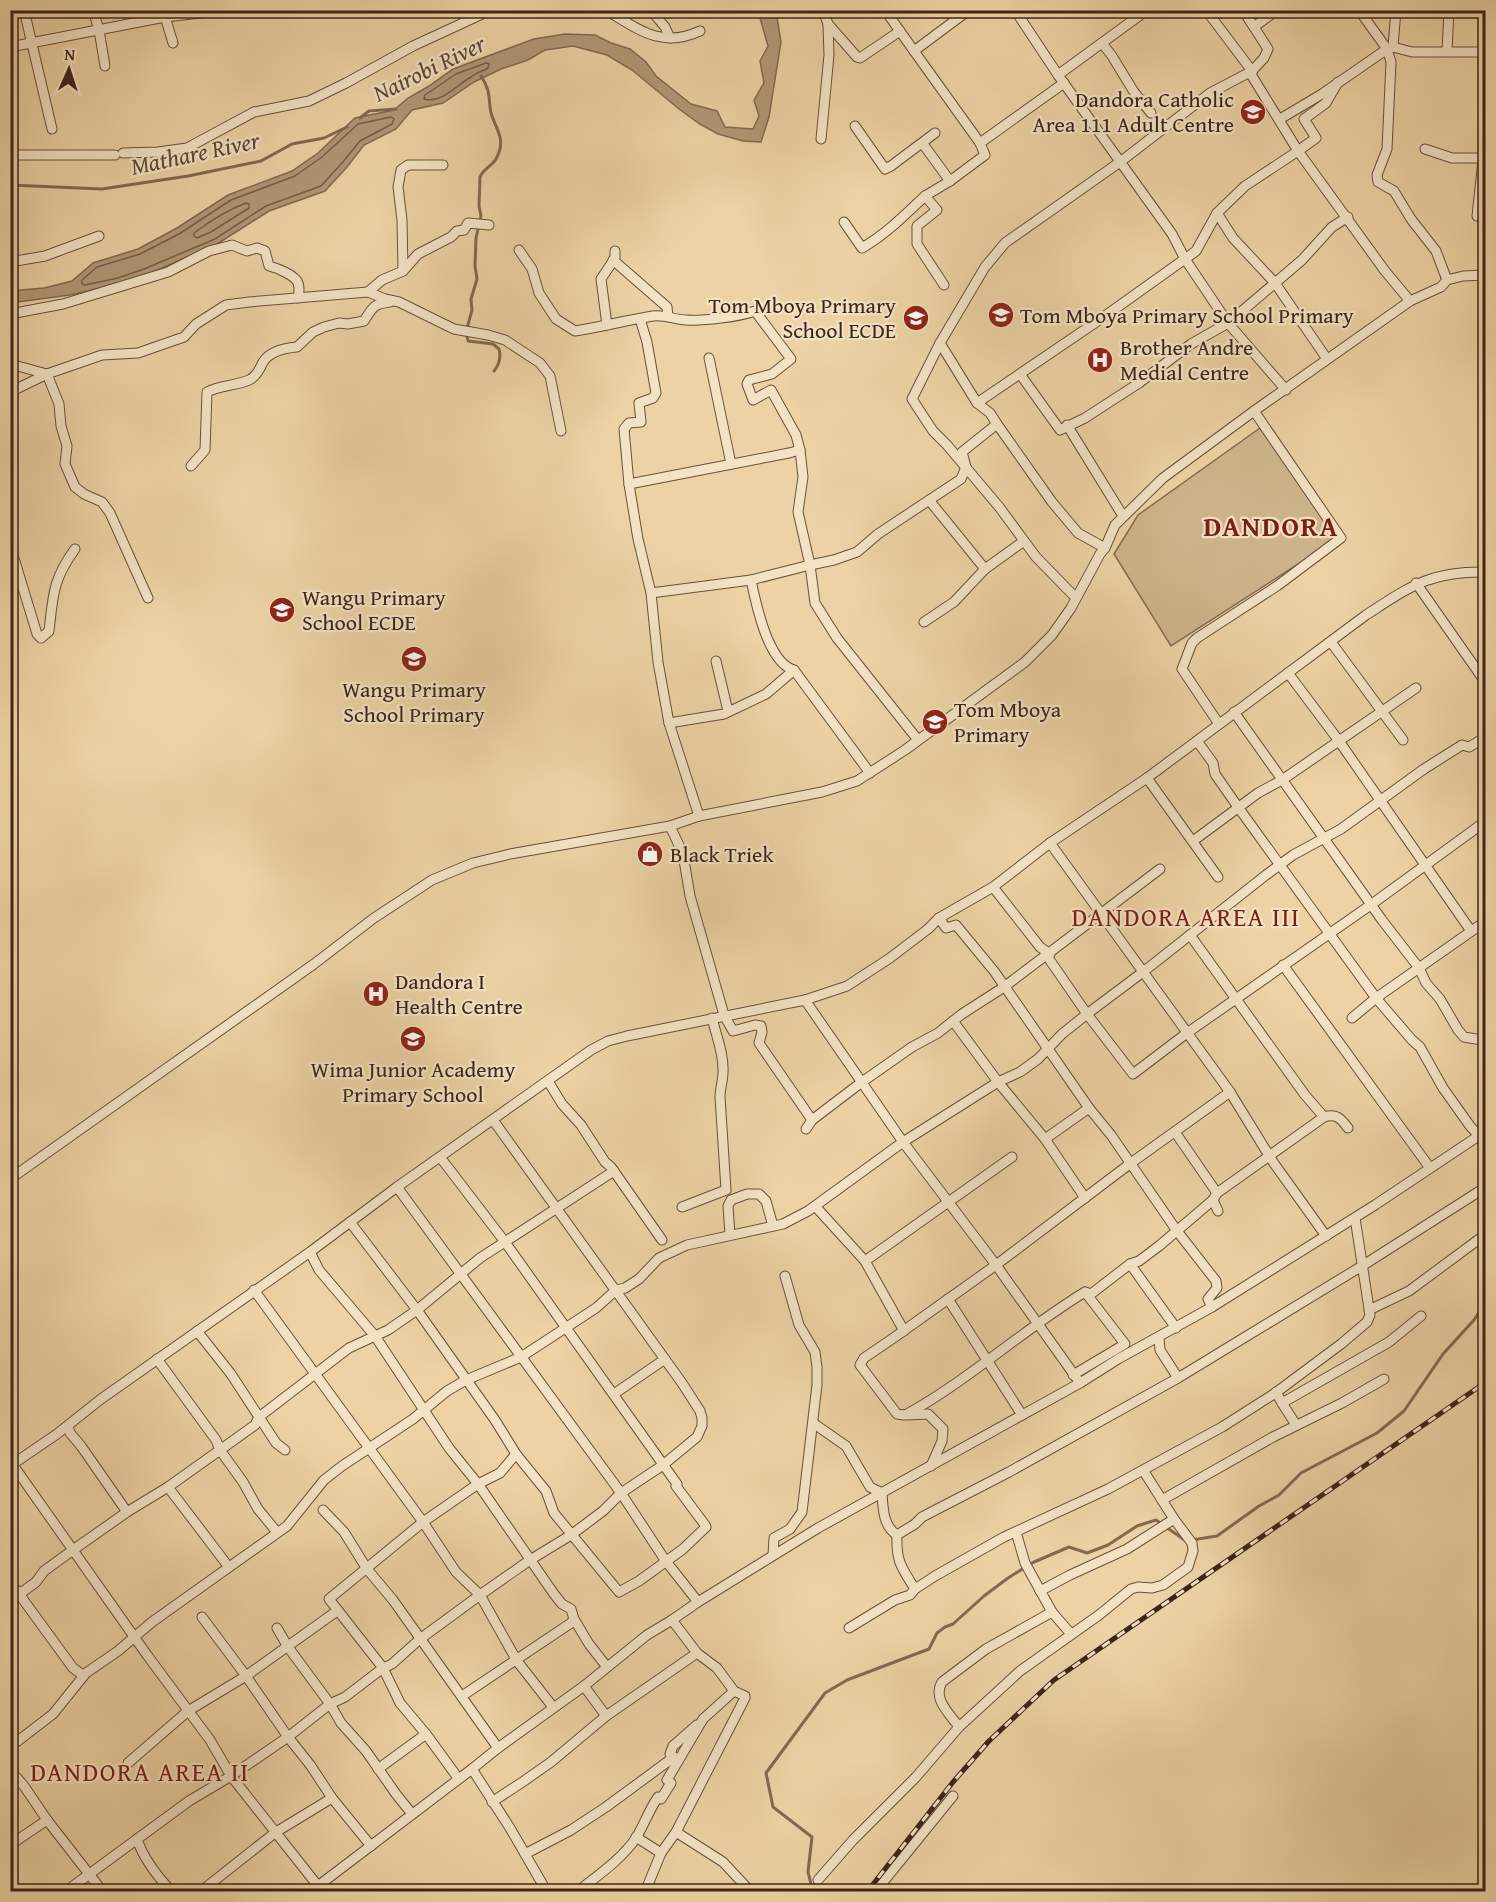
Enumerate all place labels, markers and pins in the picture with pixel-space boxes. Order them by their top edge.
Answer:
place label: Dandora Catholic Area 111 Adult Centre [1033,83,1234,140]
school or university icon: Dandora Catholic Area 111 Adult Centre [1238,97,1268,127]
place label: Tom Mboya Primary School ECDE [709,289,896,346]
place label: Tom Mboya Primary School Primary [1020,299,1354,331]
school or university icon: Tom Mboya Primary School Primary [986,300,1016,330]
school or university icon: Tom Mboya Primary School ECDE [901,303,931,333]
place label: Brother Andre Medial Centre [1120,331,1253,388]
hospital icon: Brother Andre Medial Centre [1085,345,1115,375]
place label: Wangu Primary School ECDE [302,581,446,638]
school or university icon: Wangu Primary School ECDE [267,595,297,625]
school or university icon: Wangu Primary School Primary [399,644,429,674]
place label: Wangu Primary School Primary [342,673,486,730]
place label: Tom Mboya Primary [954,693,1062,750]
school or university icon: Tom Mboya Primary [920,707,950,737]
place label: Black Triek [670,838,774,870]
shop icon: Black Triek [635,839,665,869]
place label: Dandora I Health Centre [395,965,523,1022]
hospital icon: Dandora I Health Centre [361,979,391,1009]
school or university icon: Wima Junior Academy Primary School [398,1024,428,1054]
place label: Wima Junior Academy Primary School [310,1053,516,1110]

